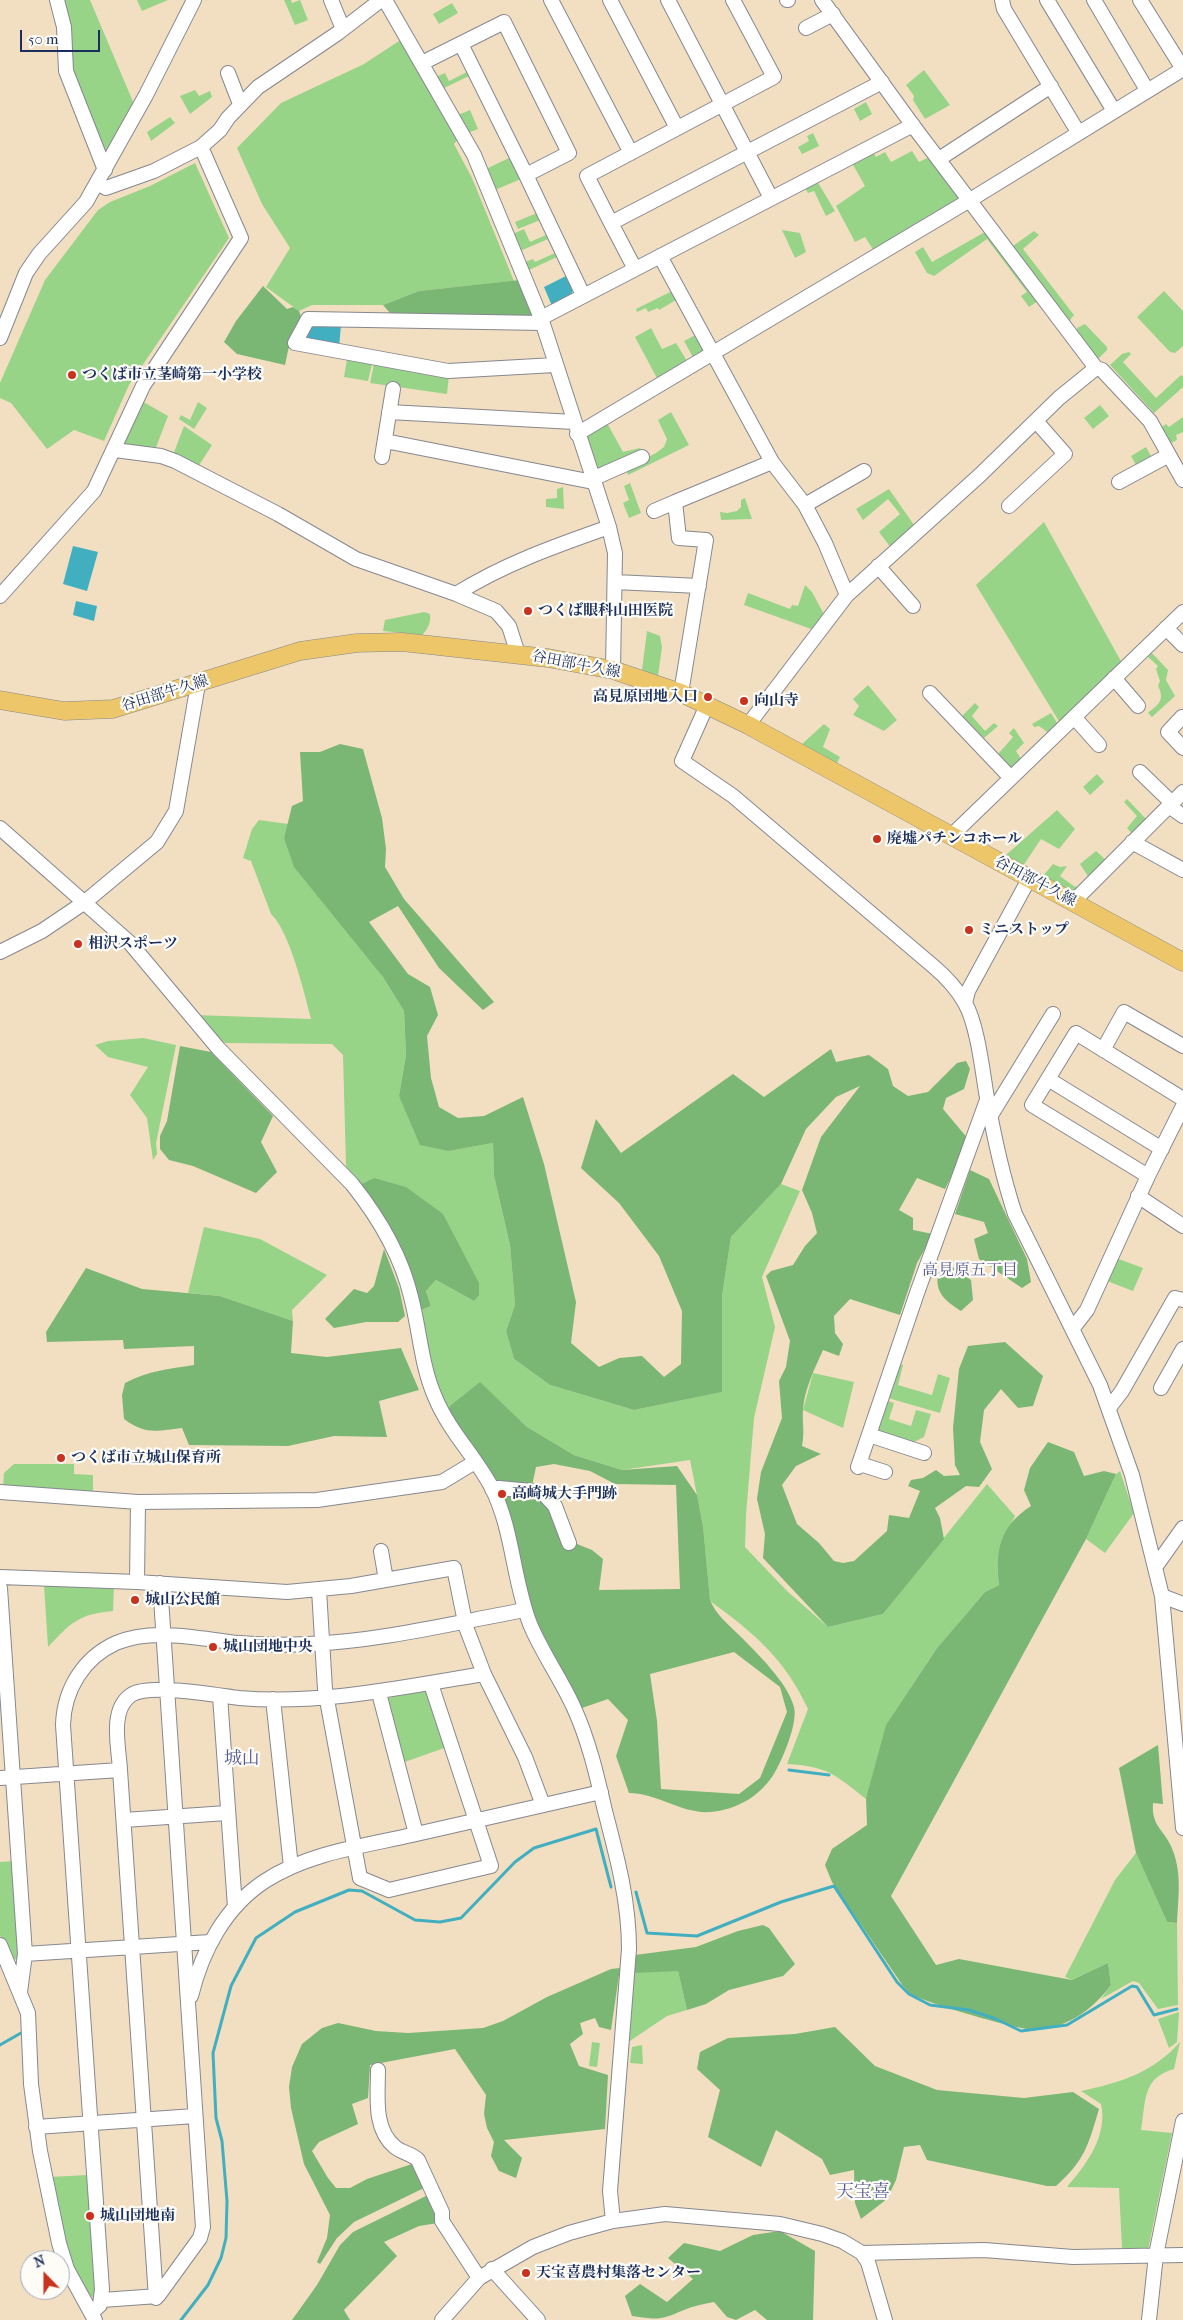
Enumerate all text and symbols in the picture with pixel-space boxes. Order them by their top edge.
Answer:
scale bar [22,20,102,52]
text: 50 m [28,30,58,48]
place label: つくば市立茎崎第一小学校 [82,366,262,384]
marker: つくば市立茎崎第一小学校 [66,369,78,381]
place label: つくば眼科山田医院 [538,602,673,620]
marker: つくば眼科山田医院 [522,605,534,617]
street label: 谷田部牛久線 [530,648,622,682]
street label: 谷田部牛久線 [119,672,211,716]
place label: 高見原団地入口 [593,688,698,706]
marker: 高見原団地入口 [702,691,714,703]
place label: 向山寺 [754,692,799,710]
marker: 向山寺 [738,695,750,707]
place label: 廃墟パチンコホール [887,830,1022,848]
marker: 廃墟パチンコホール [871,833,883,845]
street label: 谷田部牛久線 [991,853,1079,911]
place label: ミニストップ [979,921,1069,939]
marker: ミニストップ [963,924,975,936]
place label: 相沢スポーツ [88,935,178,953]
marker: 相沢スポーツ [72,938,84,950]
district label: 高見原五丁目 [922,1261,1018,1281]
place label: つくば市立城山保育所 [71,1449,221,1467]
marker: つくば市立城山保育所 [55,1452,67,1464]
place label: 高崎城大手門跡 [512,1485,617,1503]
marker: 高崎城大手門跡 [496,1488,508,1500]
place label: 城山公民館 [145,1591,220,1609]
marker: 城山公民館 [129,1594,141,1606]
place label: 城山団地中央 [223,1638,313,1656]
marker: 城山団地中央 [207,1641,219,1653]
district label: 城山 [224,1749,260,1771]
district label: 天宝喜 [836,2182,890,2204]
place label: 城山団地南 [100,2207,175,2225]
marker: 城山団地南 [84,2210,96,2222]
north arrow [20,2250,70,2300]
text: N [31,2252,48,2271]
place label: 天宝喜農村集落センター [536,2264,701,2282]
marker: 天宝喜農村集落センター [520,2267,532,2279]

